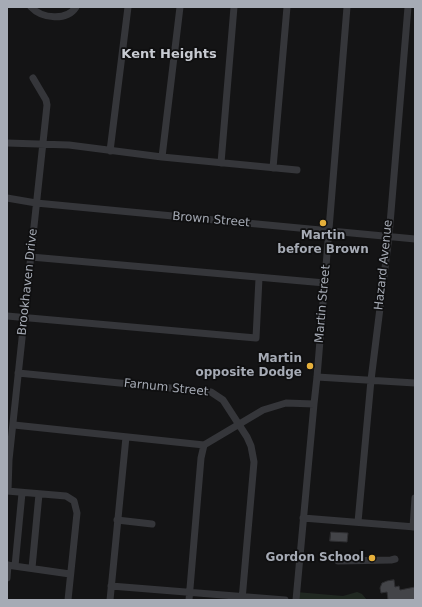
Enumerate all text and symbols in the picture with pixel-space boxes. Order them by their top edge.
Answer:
district label: Kent Heights [121,47,217,63]
street label: Brown Street [172,209,250,231]
marker: Martin before Brown [318,218,328,228]
street label: Hazard Avenue [372,219,396,311]
street label: Brookhaven Drive [15,228,41,336]
place label: Martin before Brown [277,229,369,257]
street label: Martin Street [312,264,334,344]
place label: Martin opposite Dodge [196,352,302,380]
marker: Martin opposite Dodge [305,361,315,371]
street label: Farnum Street [123,376,209,400]
place label: Gordon School [266,551,364,565]
marker: Gordon School [367,553,377,563]

